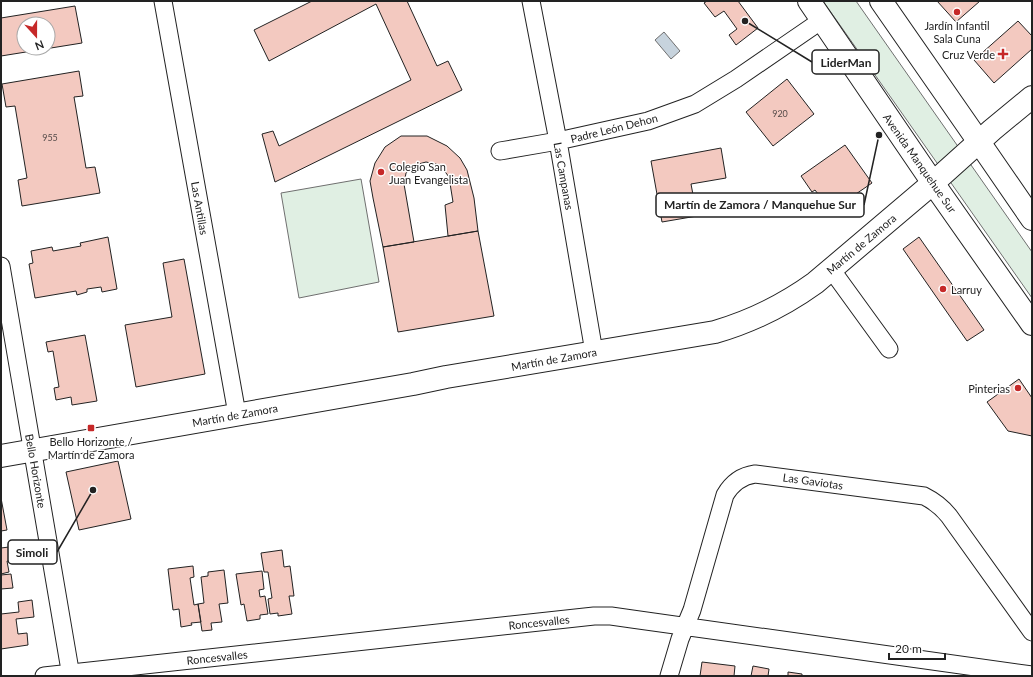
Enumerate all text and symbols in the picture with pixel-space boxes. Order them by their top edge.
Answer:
marker: Jardín Infantil Sala Cuna [952,7,962,17]
north arrow [16,16,56,56]
place label: Jardín Infantil Sala Cuna [924,19,990,45]
text: N [33,38,46,53]
place label: Cruz Verde [942,48,995,61]
marker: Cruz Verde [998,49,1008,59]
callout: LiderMan [812,50,879,74]
text: LiderMan [821,55,872,70]
house number: 920 [772,108,788,119]
street label: Padre León Dehon [569,111,659,145]
street label: Avenida Manquehue Sur [881,111,959,215]
house number: 955 [42,132,58,143]
street label: Las Campanas [552,141,576,211]
place label: Colegio San Juan Evangelista [389,160,468,186]
marker: Colegio San Juan Evangelista [376,167,386,177]
street label: Las Antillas [189,180,211,236]
callout: Martín de Zamora / Manquehue Sur [656,193,864,217]
text: Martín de Zamora / Manquehue Sur [664,197,857,212]
street label: Martín de Zamora [824,211,898,277]
place label: Larruy [951,283,982,296]
marker: Larruy [938,284,948,294]
street label: Martín de Zamora [510,345,598,373]
place label: Pinterias [968,382,1010,395]
marker: Pinterias [1013,383,1023,393]
street label: Martín de Zamora [191,401,279,429]
marker: Bello Horizonte / Martín de Zamora [86,423,96,433]
street label: Bello Horizonte [23,433,49,509]
place label: Bello Horizonte / Martín de Zamora [48,435,134,461]
street label: Las Gaviotas [782,470,844,492]
callout: Simoli [8,540,57,564]
text: Simoli [16,545,48,560]
street label: Roncesvalles [508,612,570,632]
scale bar [889,635,945,661]
text: 20 m [895,641,922,656]
street label: Roncesvalles [186,647,248,667]

